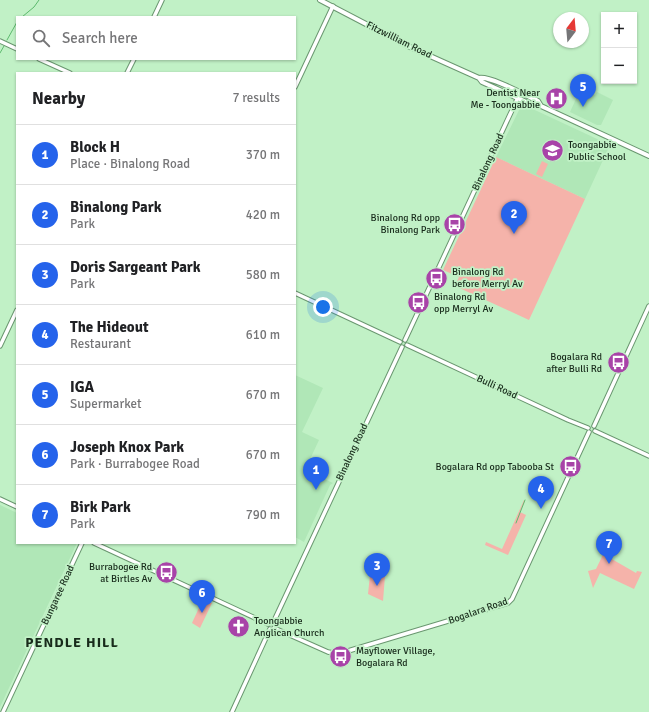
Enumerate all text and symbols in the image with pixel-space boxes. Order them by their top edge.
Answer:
north arrow [553,12,589,48]
map controls [601,12,637,84]
button: + [601,12,637,48]
search box [16,16,296,60]
street label: Fitzwilliam Road [364,19,434,61]
icon: search [30,27,52,49]
text: Search here [62,29,138,47]
button: − [601,48,637,84]
pin: 5 [570,74,596,107]
hospital icon: Dentist Near Me - Toongabbie [543,86,569,112]
place label: Dentist Near Me - Toongabbie [470,87,540,111]
text: Nearby [32,88,85,109]
text: 7 results [232,90,280,106]
street label: Binalong Road [470,132,506,192]
text: Block H [70,138,120,156]
school or university icon: Toongabbie Public School [540,138,566,164]
place label: Toongabbie Public School [568,139,626,163]
text: 1 [41,147,49,163]
text: 370 m [246,147,280,163]
text: Place · Binalong Road [70,156,190,172]
text: Binalong Park [70,198,162,216]
pin: 2 [501,201,527,234]
text: 2 [41,207,49,223]
text: 420 m [246,207,280,223]
bus stop icon: Binalong Rd opp Binalong Park [442,211,468,237]
place label: Binalong Rd opp Binalong Park [371,212,440,236]
text: Park [70,216,95,232]
text: Doris Sargeant Park [70,258,201,276]
bus stop icon: Binalong Rd before Merryl Av [424,265,450,291]
place label: Binalong Rd before Merryl Av [452,266,523,290]
text: 3 [41,267,49,283]
text: 580 m [246,267,280,283]
text: Park [70,276,95,292]
bus stop icon: Binalong Rd opp Merryl Av [406,290,432,316]
place label: Binalong Rd opp Merryl Av [434,291,493,315]
your location [313,297,333,317]
text: The Hideout [70,318,149,336]
text: 4 [41,327,49,343]
text: 610 m [246,327,280,343]
text: Restaurant [70,336,131,352]
bus stop icon: Bogalara Rd after Bulli Rd [605,350,631,376]
place label: Bogalara Rd after Bulli Rd [546,351,602,375]
street label: Bulli Road [475,372,519,402]
text: IGA [70,378,94,396]
text: 5 [41,387,49,403]
text: 670 m [246,387,280,403]
text: Supermarket [70,396,142,412]
street label: Binalong Road [334,422,370,482]
text: Joseph Knox Park [70,438,184,456]
text: 6 [41,447,49,463]
text: 670 m [246,447,280,463]
bus stop icon: Bogalara Rd opp Tabooba St [557,454,583,480]
text: Park · Burrabogee Road [70,456,200,472]
pin: 1 [303,457,329,490]
place label: Bogalara Rd opp Tabooba St [436,461,554,473]
pin: 4 [528,476,554,509]
text: Birk Park [70,498,131,516]
text: 7 [41,507,49,523]
text: 790 m [246,507,280,523]
text: Park [70,516,95,532]
pin: 7 [596,531,622,564]
pin: 3 [364,553,390,586]
bus stop icon: Burrabogee Rd at Birtles Av [154,560,180,586]
place label: Burrabogee Rd at Birtles Av [89,561,152,585]
street label: Bungaree Road [39,563,77,627]
pin: 6 [189,580,215,613]
street label: Bogalara Road [447,595,509,627]
church icon: Toongabbie Anglican Church [225,614,251,640]
place label: Toongabbie Anglican Church [254,615,325,639]
district label: PENDLE HILL [25,634,119,651]
bus stop icon: Mayflower Village, Bogalara Rd [328,644,354,670]
place label: Mayflower Village, Bogalara Rd [356,645,436,669]

